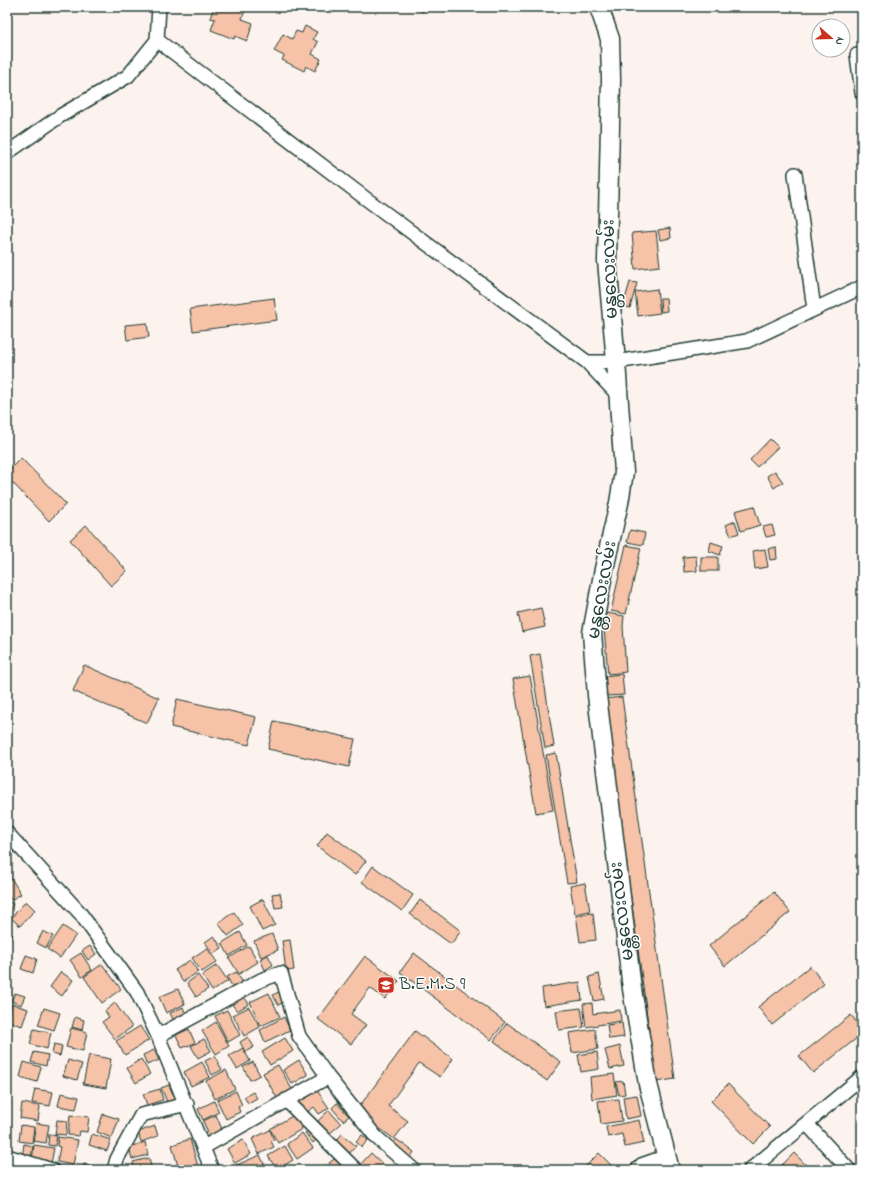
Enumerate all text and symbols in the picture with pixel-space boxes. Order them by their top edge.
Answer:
north arrow [811,18,851,58]
text: N [831,35,848,47]
street label: မန္တလေးလမ်း [594,219,626,319]
street label: မန္တလေးလမ်း [580,538,624,641]
street label: မန္တလေးလမ်း [602,860,642,962]
place label: B.E.M.S 9 [398,972,466,998]
school or university icon: B.E.M.S 9 [376,975,396,995]

